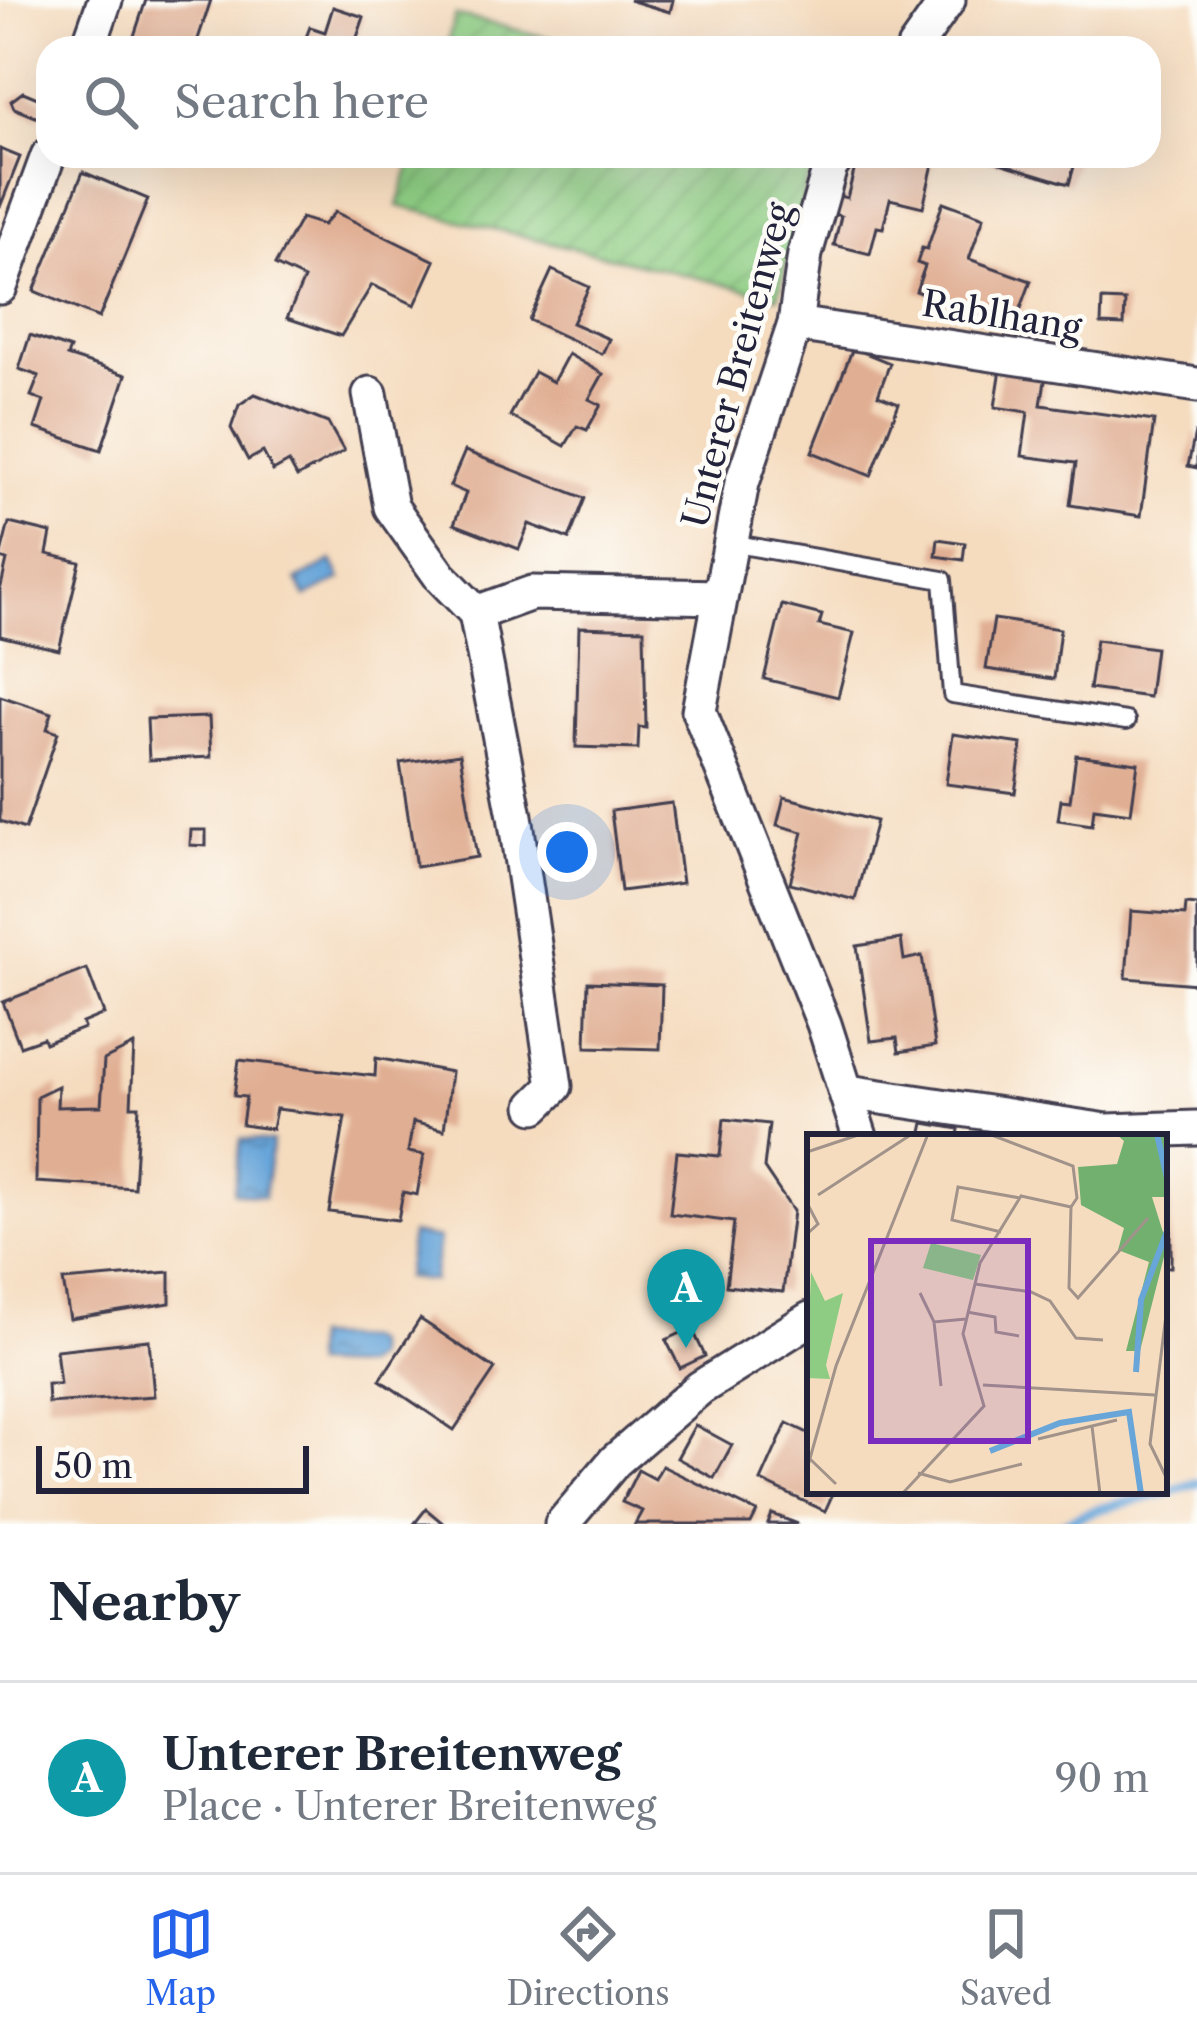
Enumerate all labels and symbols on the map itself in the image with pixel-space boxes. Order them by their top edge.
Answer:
street label: Unterer Breitenweg [672,197,802,532]
street label: Rablhang [919,281,1086,349]
your location [537,822,597,882]
inset map [807,1134,1167,1494]
pin: A [647,1249,725,1348]
scale bar [36,1440,309,1493]

